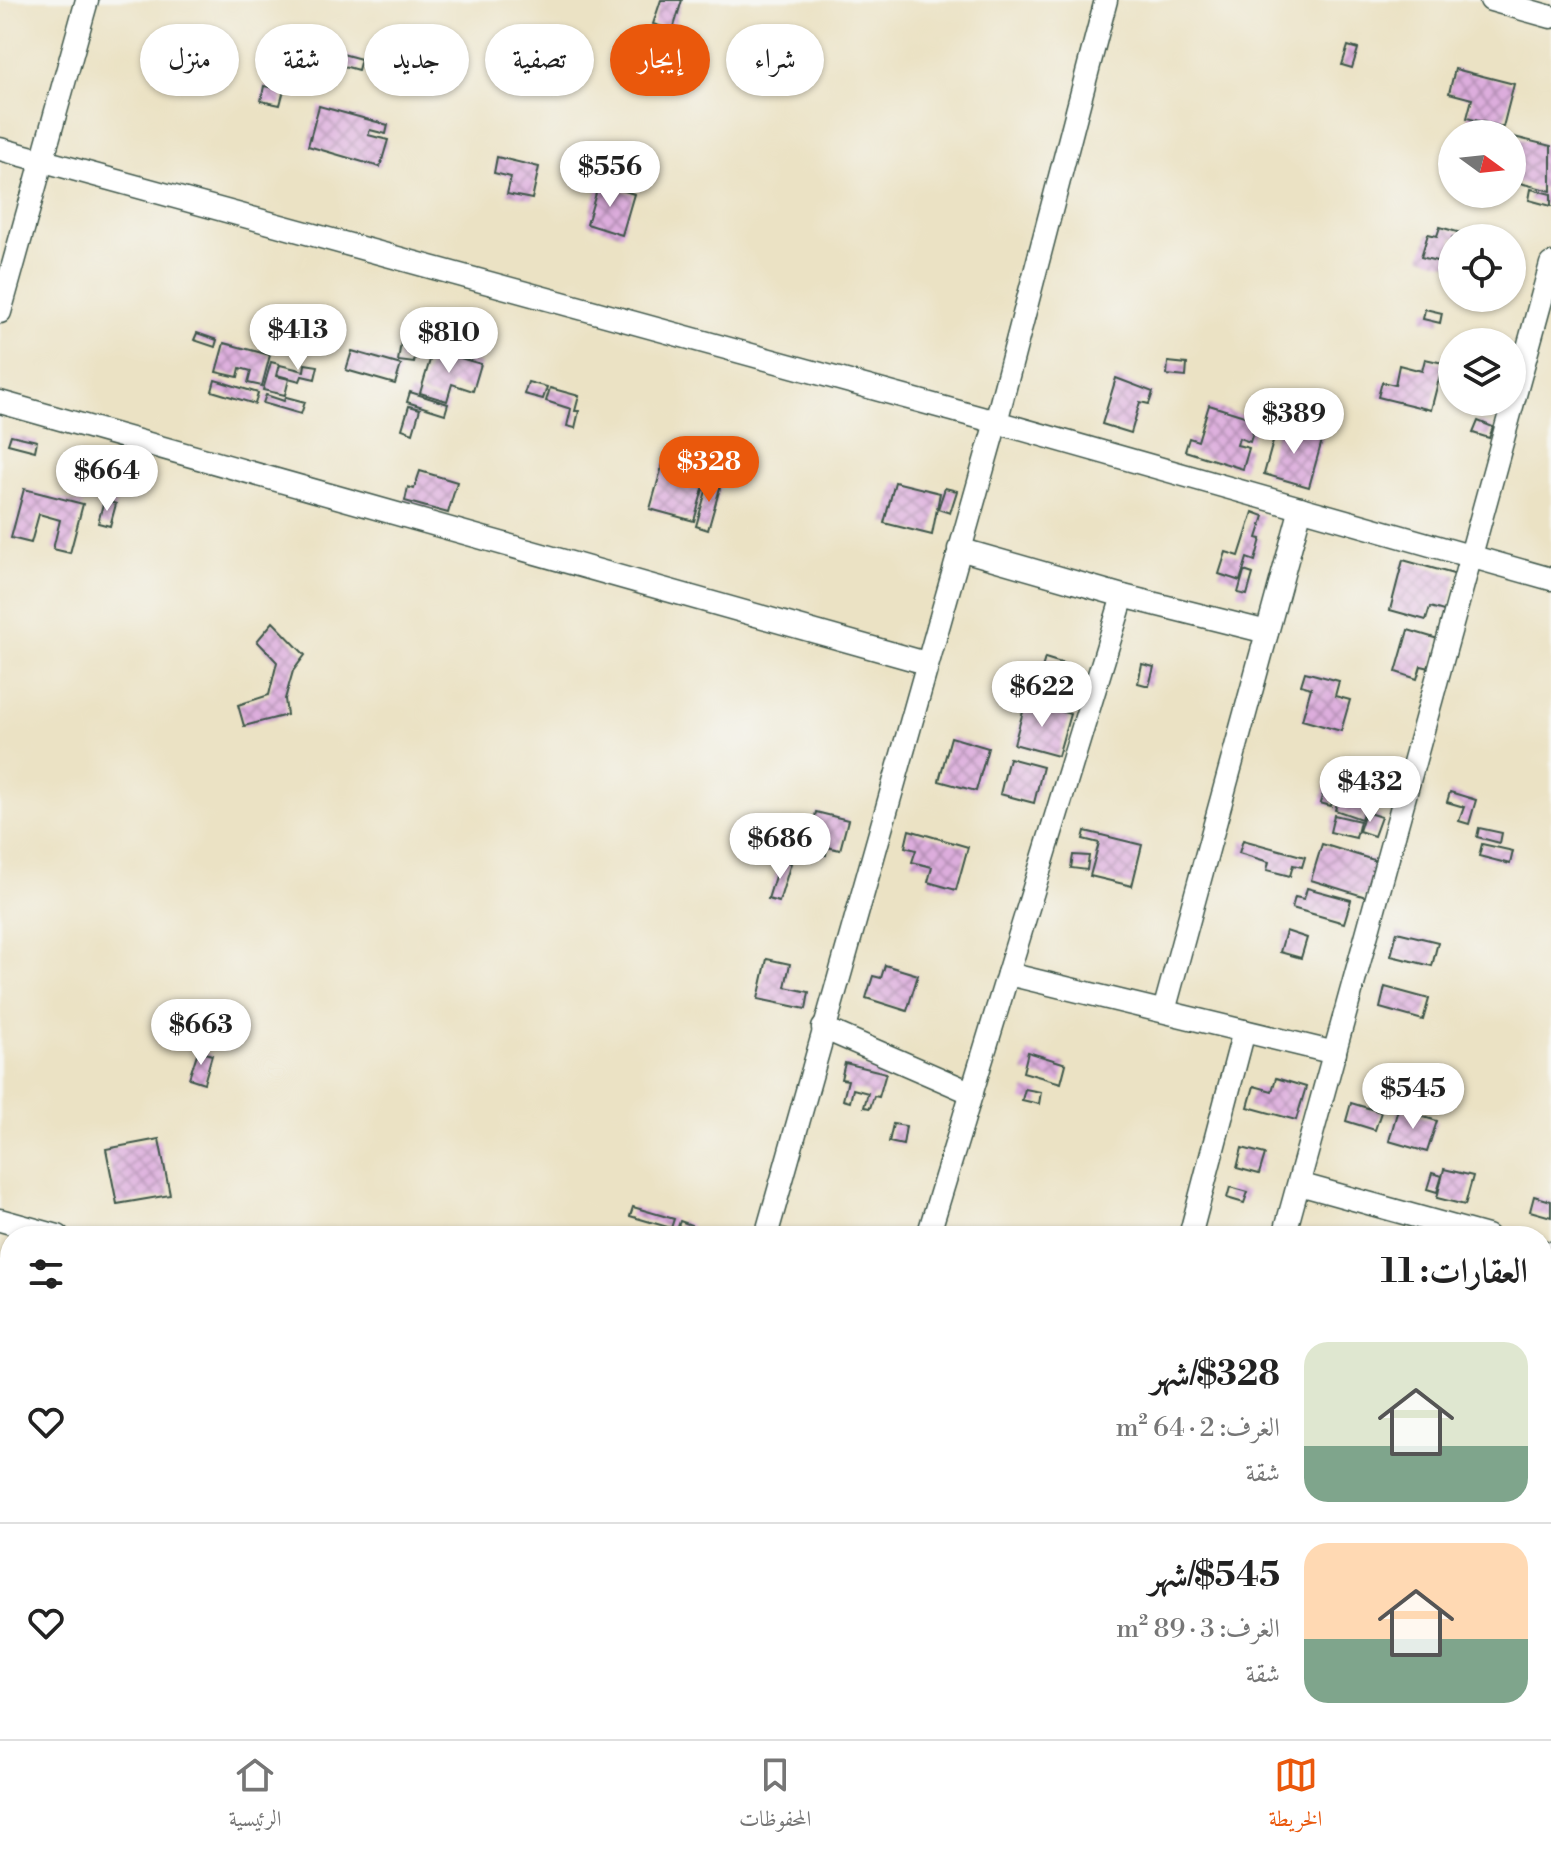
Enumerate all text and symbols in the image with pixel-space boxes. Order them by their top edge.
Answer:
chip: منزل [140,24,239,96]
chip: شقة [255,24,348,96]
chip: جديد [364,24,469,96]
chip: تصفية [485,24,594,96]
chip: إيجار [610,24,710,96]
chip: شراء [726,24,824,96]
north arrow [1438,120,1526,208]
map controls [1438,120,1526,416]
pin: $556 [563,141,657,209]
text: $556 [578,151,642,183]
button: locate [1438,224,1526,312]
pin: $413 [251,304,345,372]
pin: $810 [402,307,496,375]
text: $413 [268,314,328,346]
text: $810 [418,317,480,349]
button: layers [1438,328,1526,416]
pin: $389 [1247,388,1341,456]
text: $389 [1262,398,1326,430]
pin: $328 [662,436,756,504]
pin: $664 [60,445,154,513]
text: $328 [677,446,741,478]
text: $664 [74,455,140,487]
pin: $622 [995,661,1089,729]
text: $622 [1010,671,1074,703]
pin: $432 [1323,756,1417,824]
text: $432 [1338,766,1402,798]
pin: $686 [733,813,827,881]
text: $686 [748,823,812,855]
pin: $663 [154,999,248,1067]
text: $663 [169,1009,233,1041]
pin: $545 [1366,1063,1460,1131]
text: $545 [1380,1073,1446,1105]
text: العقارات: 11 [1381,1251,1528,1293]
icon: filters [24,1252,68,1296]
text: $328/شهر [1151,1354,1280,1396]
icon: home [1368,1374,1464,1470]
icon: heart [24,1400,68,1444]
text: الغرف: 2 · 64 m² [1116,1412,1280,1444]
text: شقة [1246,1457,1280,1489]
text: $545/شهر [1149,1555,1280,1597]
icon: home [1368,1575,1464,1671]
icon: heart [24,1601,68,1645]
text: الغرف: 3 · 89 m² [1116,1613,1280,1645]
text: شقة [1246,1658,1280,1690]
tab: الرئيسية [229,1753,282,1840]
tab: المحفوظات [739,1753,811,1840]
tab: الخريطة [1269,1753,1322,1840]

